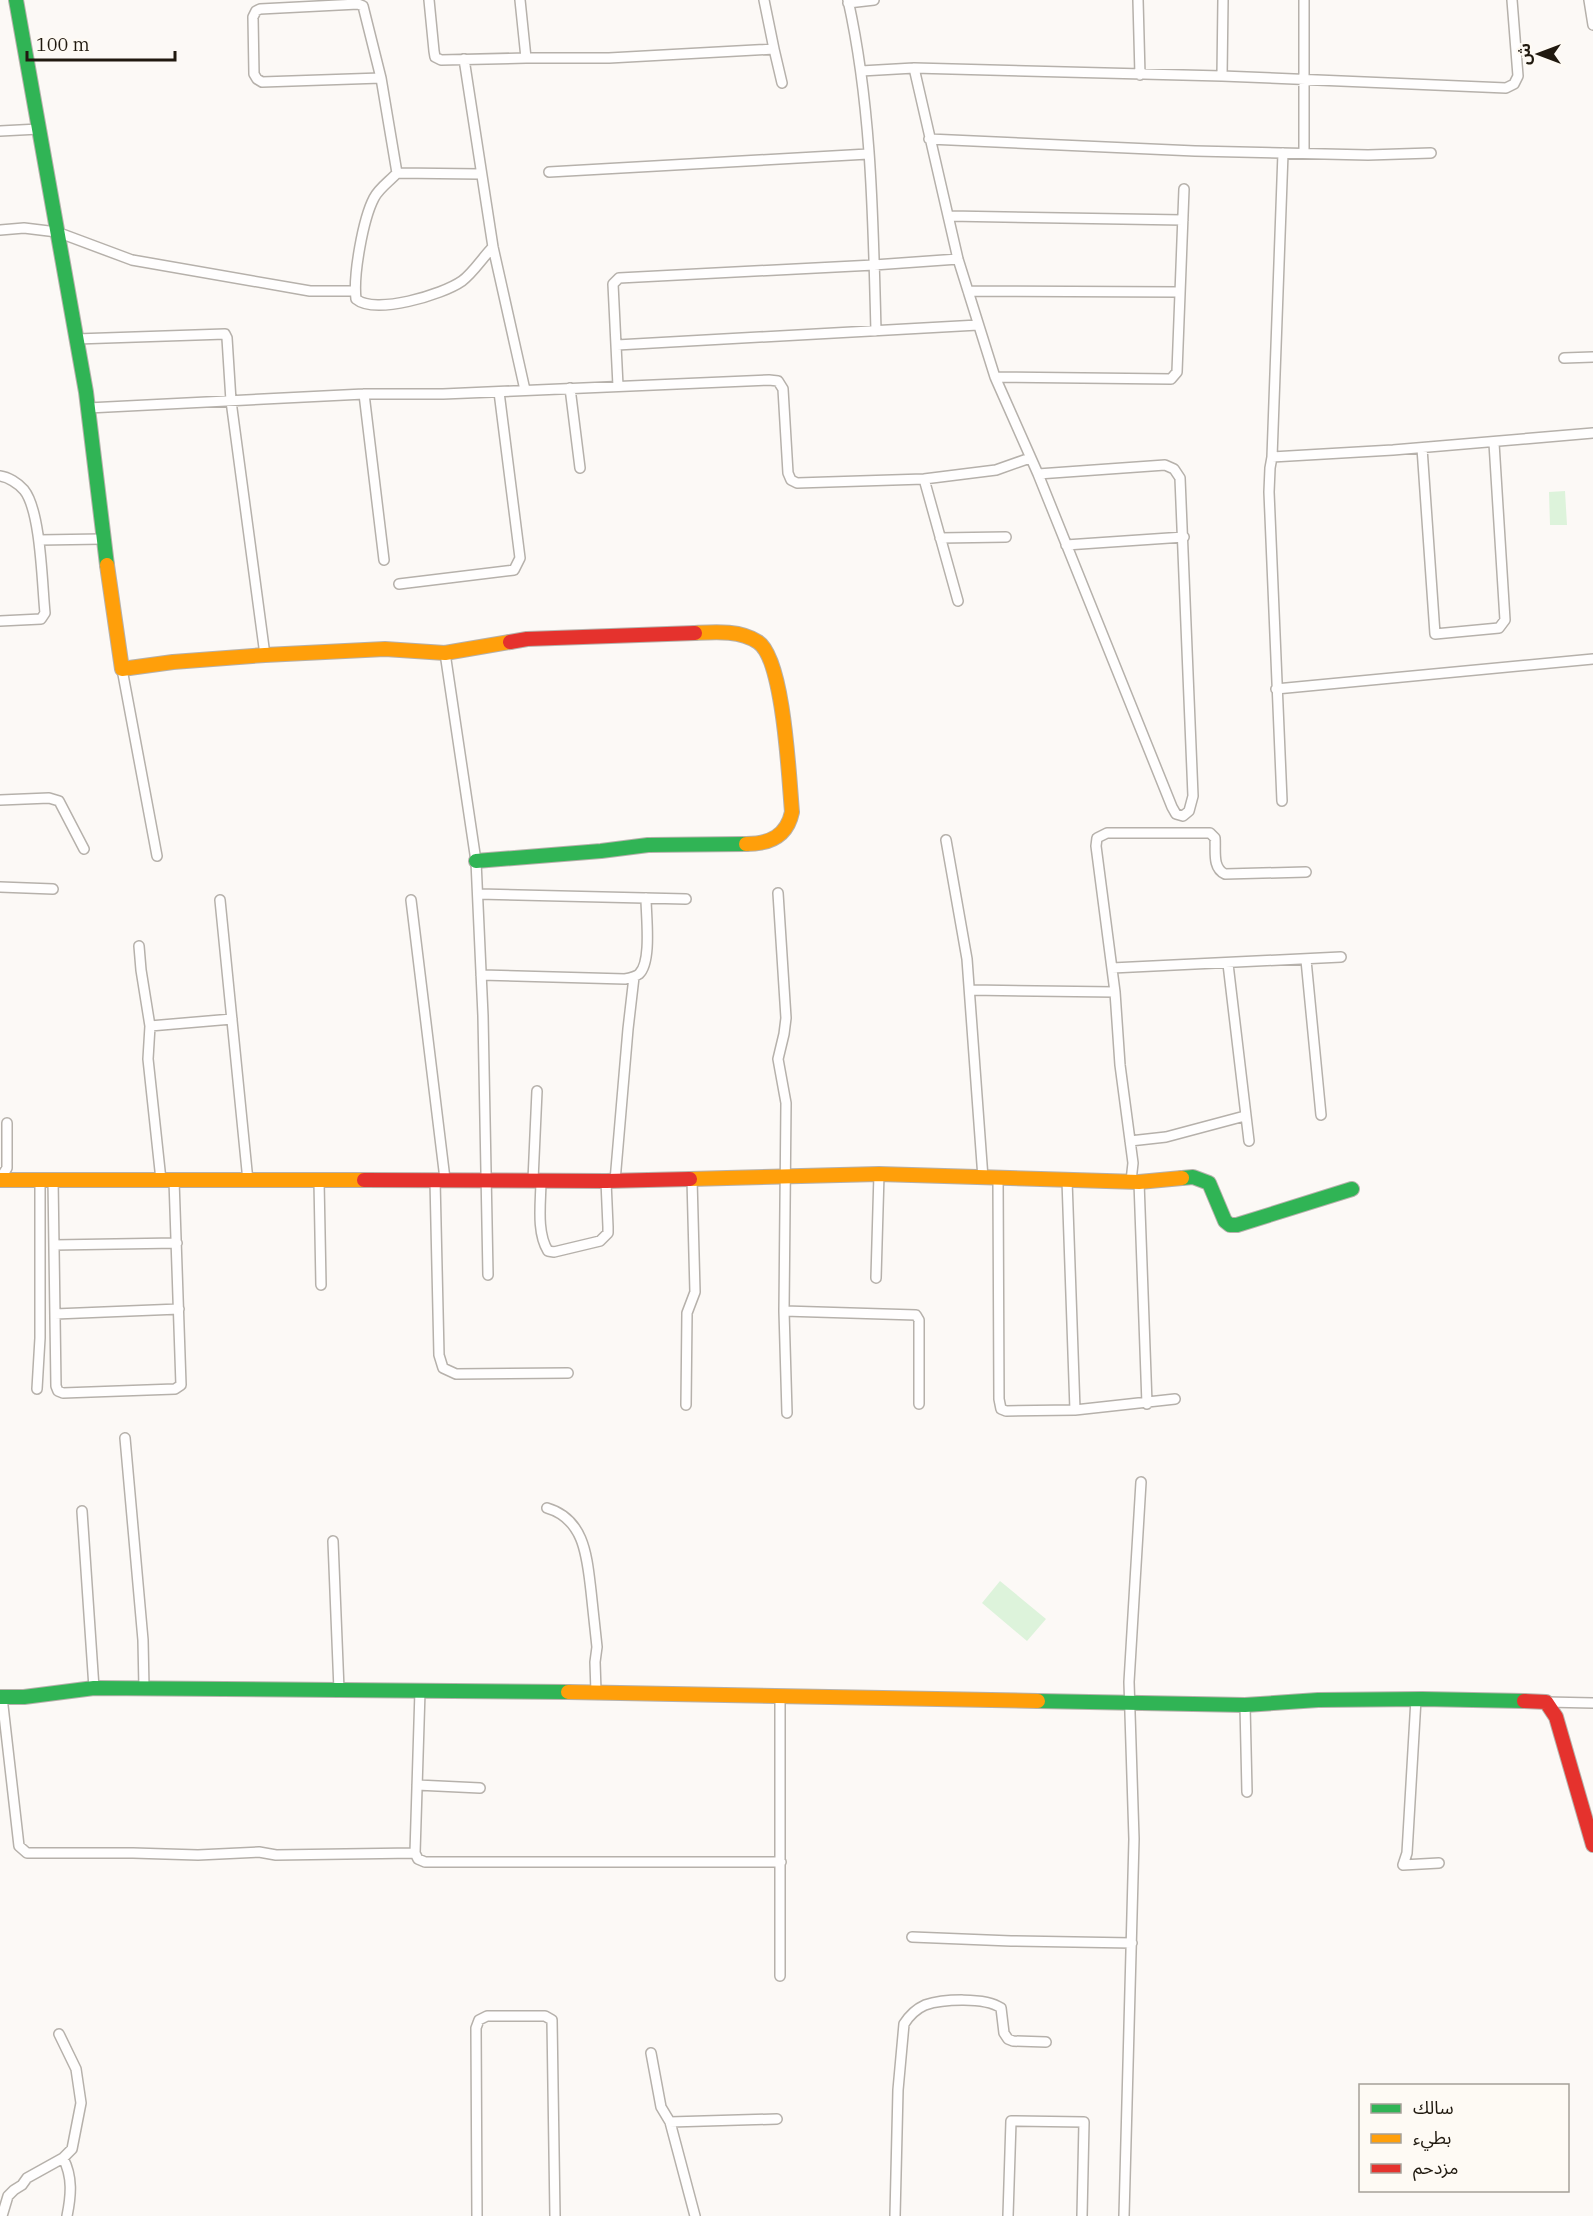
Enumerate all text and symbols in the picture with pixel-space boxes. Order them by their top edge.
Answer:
scale bar [27,24,176,62]
north arrow [1509,24,1569,84]
text: 100 m [36,33,90,56]
text: ش [1514,43,1534,65]
legend [1359,2084,1569,2192]
text: سالك [1413,2096,1454,2119]
text: بطيء [1413,2126,1451,2151]
text: مزدحم [1413,2156,1458,2181]

